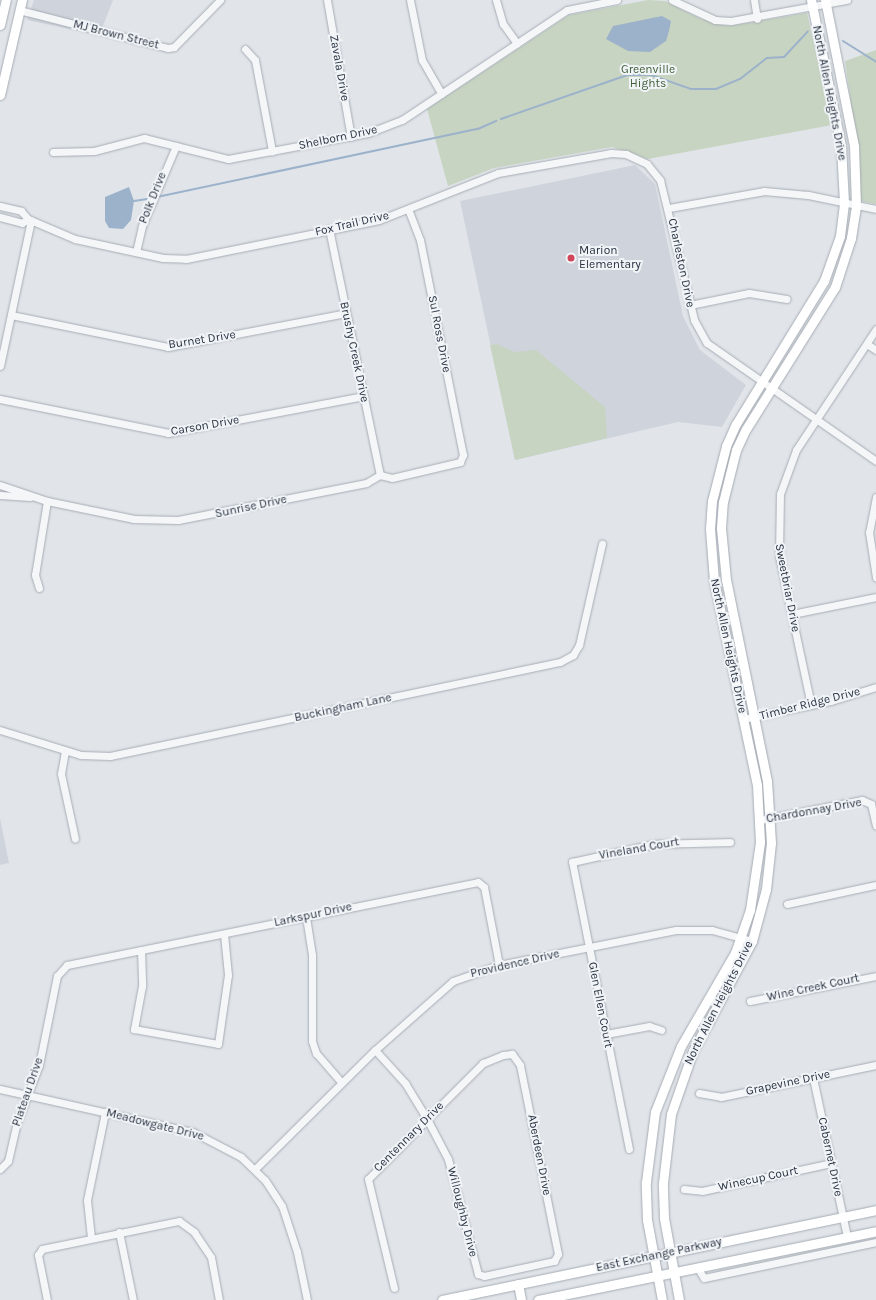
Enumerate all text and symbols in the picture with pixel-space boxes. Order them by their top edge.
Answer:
street label: MJ Brown Street [72,17,160,53]
street label: North Allen Heights Drive [809,24,849,162]
street label: Zavala Drive [326,34,352,102]
park label: Greenville Hights [621,63,675,91]
street label: Shelborn Drive [297,123,379,153]
street label: Polk Drive [136,170,170,226]
street label: Fox Trail Drive [314,209,390,239]
street label: Charleston Drive [665,217,697,309]
place label: Marion Elementary [579,244,641,272]
marker: Marion Elementary [566,253,576,263]
street label: Sul Ross Drive [424,294,454,374]
street label: Brushy Creek Drive [336,300,372,404]
street label: Burnet Drive [167,328,237,352]
street label: Carson Drive [170,413,240,439]
street label: Sunrise Drive [214,492,288,522]
street label: Sweetbriar Drive [771,543,803,633]
street label: North Allen Heights Drive [707,577,749,715]
street label: Timber Ridge Drive [758,685,862,723]
street label: Buckingham Lane [293,691,393,725]
street label: Chardonnay Drive [765,796,863,826]
street label: Vineland Court [598,835,680,863]
street label: Larkspur Drive [273,900,353,930]
street label: North Allen Heights Drive [681,939,757,1067]
street label: Providence Drive [469,947,561,981]
street label: Glen Ellen Court [585,961,615,1049]
street label: Wine Creek Court [765,971,861,1005]
street label: Plateau Drive [9,1056,47,1128]
street label: Grapevine Drive [745,1067,831,1099]
street label: Centennary Drive [371,1099,447,1175]
street label: Meadowgate Drive [105,1106,205,1144]
street label: Aberdeen Drive [524,1113,554,1197]
street label: Cabernet Drive [815,1116,845,1198]
street label: Winecup Court [717,1164,799,1194]
street label: Willoughby Drive [444,1165,480,1259]
street label: East Exchange Parkway [595,1235,723,1275]

